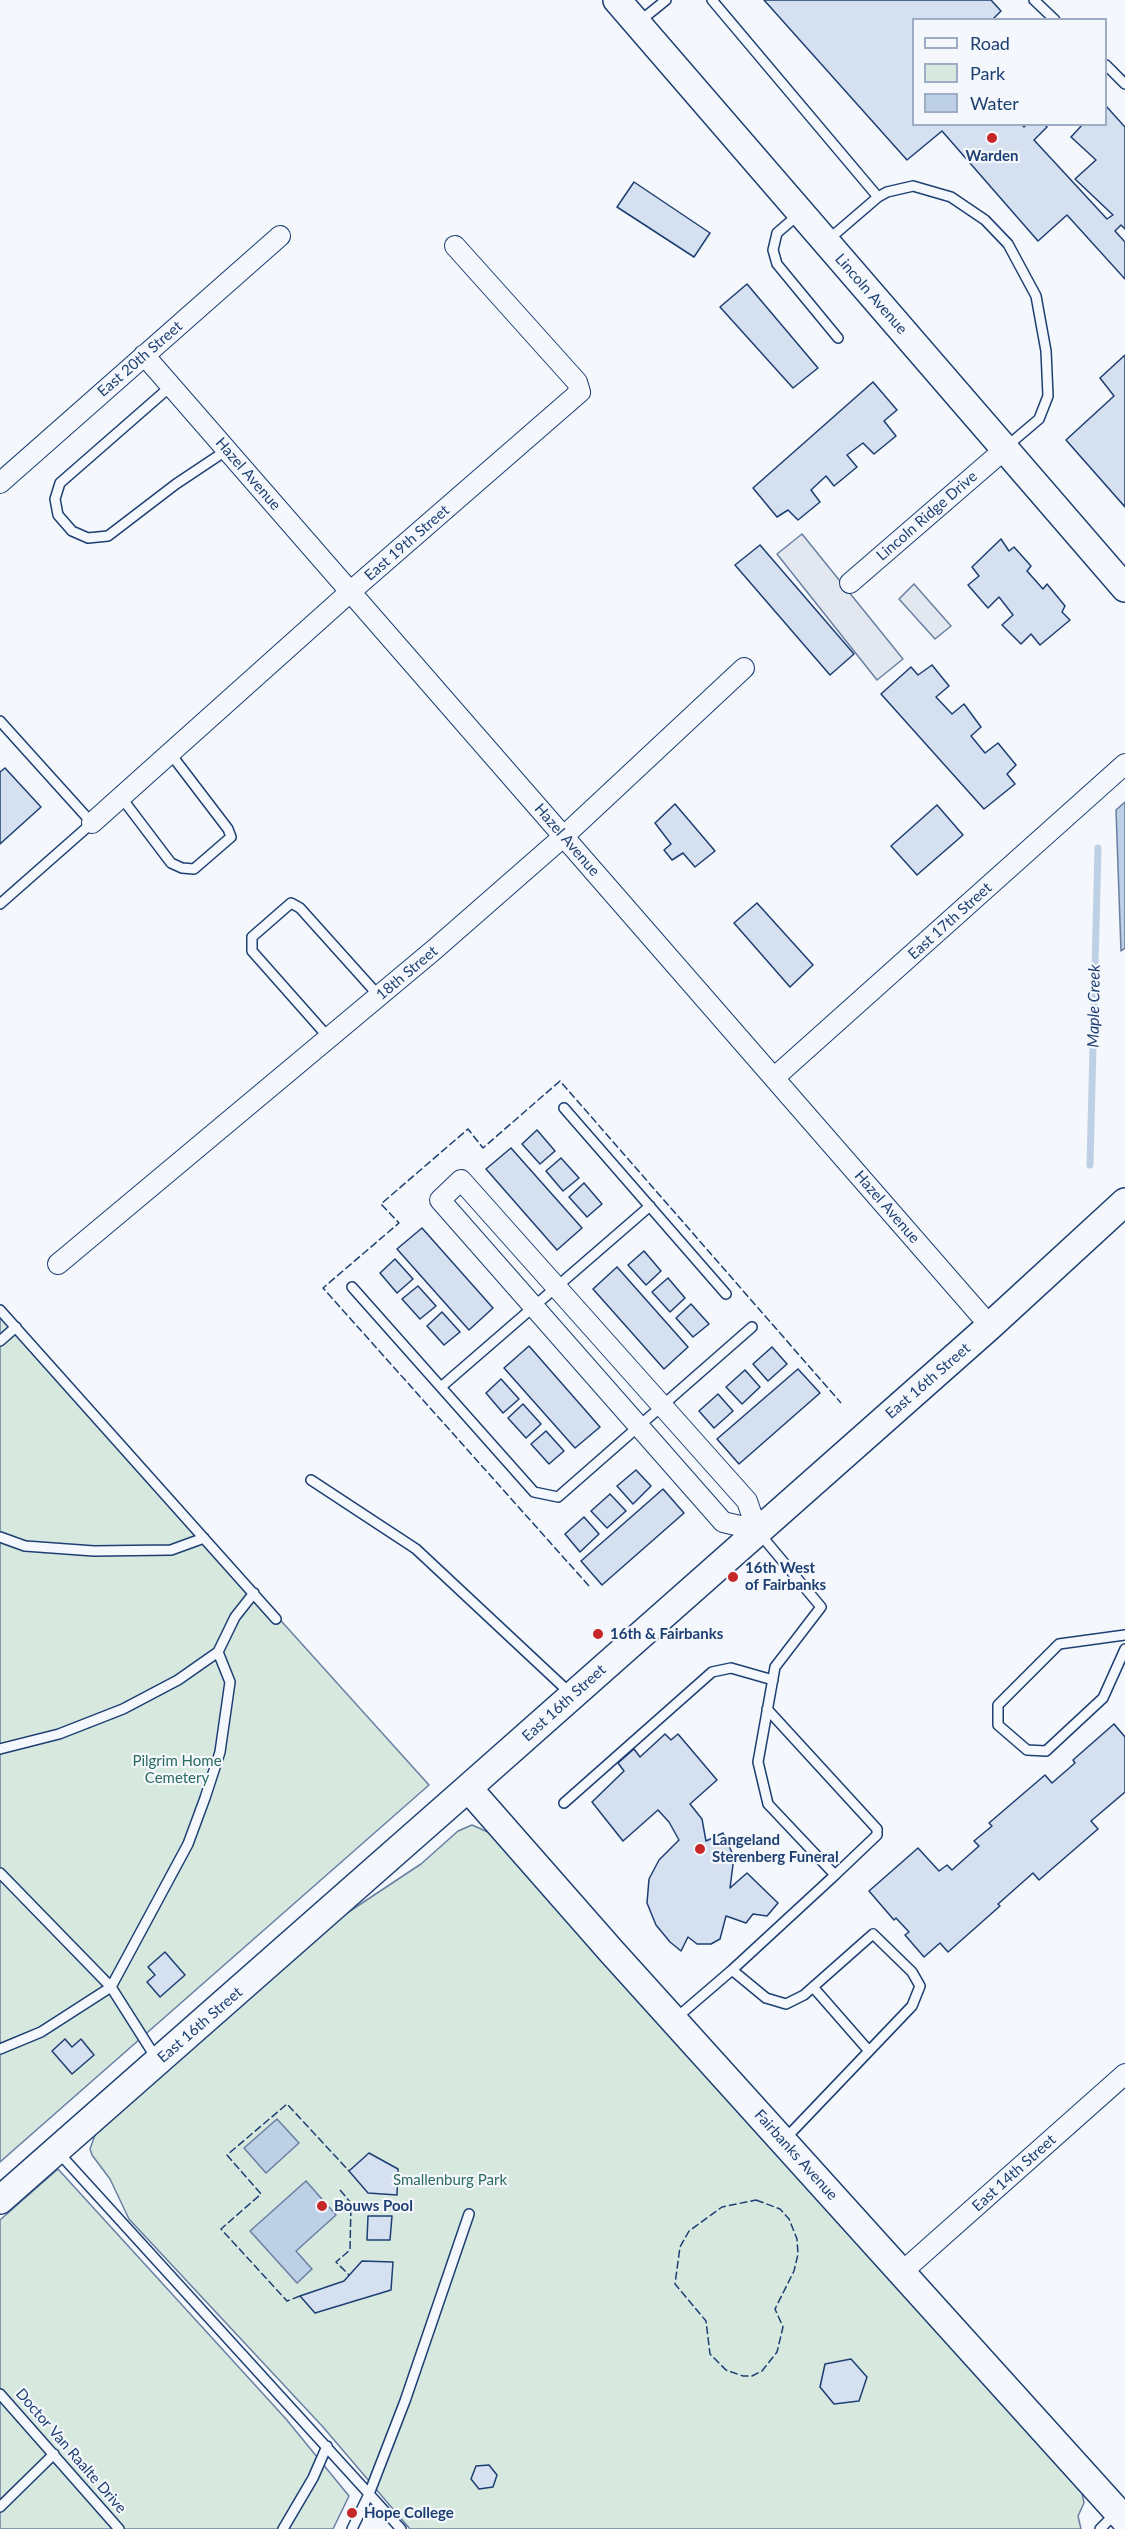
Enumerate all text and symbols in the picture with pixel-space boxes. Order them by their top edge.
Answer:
legend [912,18,1107,126]
text: Road [970,32,1010,54]
text: Park [970,62,1005,84]
text: Water [970,92,1019,114]
marker: Warden [985,131,999,145]
place label: Warden [966,147,1018,165]
street label: Lincoln Avenue [831,250,911,338]
street label: East 20th Street [94,317,186,401]
street label: Hazel Avenue [212,434,284,514]
street label: Lincoln Ridge Drive [873,467,981,565]
street label: East 19th Street [361,501,453,585]
street label: Hazel Avenue [531,800,603,880]
street label: East 17th Street [905,879,995,963]
street label: 18th Street [373,942,441,1004]
water label: Maple Creek [1084,964,1104,1048]
street label: Hazel Avenue [851,1167,923,1247]
street label: East 16th Street [882,1339,974,1423]
place label: 16th West of Fairbanks [745,1559,826,1594]
marker: 16th West of Fairbanks [726,1570,740,1584]
place label: 16th & Fairbanks [610,1625,723,1643]
marker: 16th & Fairbanks [591,1627,605,1641]
street label: East 16th Street [519,1661,609,1745]
park label: Pilgrim Home Cemetery [132,1752,222,1787]
place label: Langeland Sterenberg Funeral [712,1831,839,1866]
marker: Langeland Sterenberg Funeral [693,1842,707,1856]
street label: East 16th Street [154,1983,246,2067]
street label: Fairbanks Avenue [751,2106,841,2204]
street label: East 14th Street [969,2131,1059,2215]
park label: Smallenburg Park [393,2171,507,2189]
place label: Bouws Pool [334,2197,413,2215]
marker: Bouws Pool [315,2199,329,2213]
street label: Doctor Van Raalte Drive [12,2385,130,2517]
place label: Hope College [364,2504,454,2522]
marker: Hope College [345,2506,359,2520]

